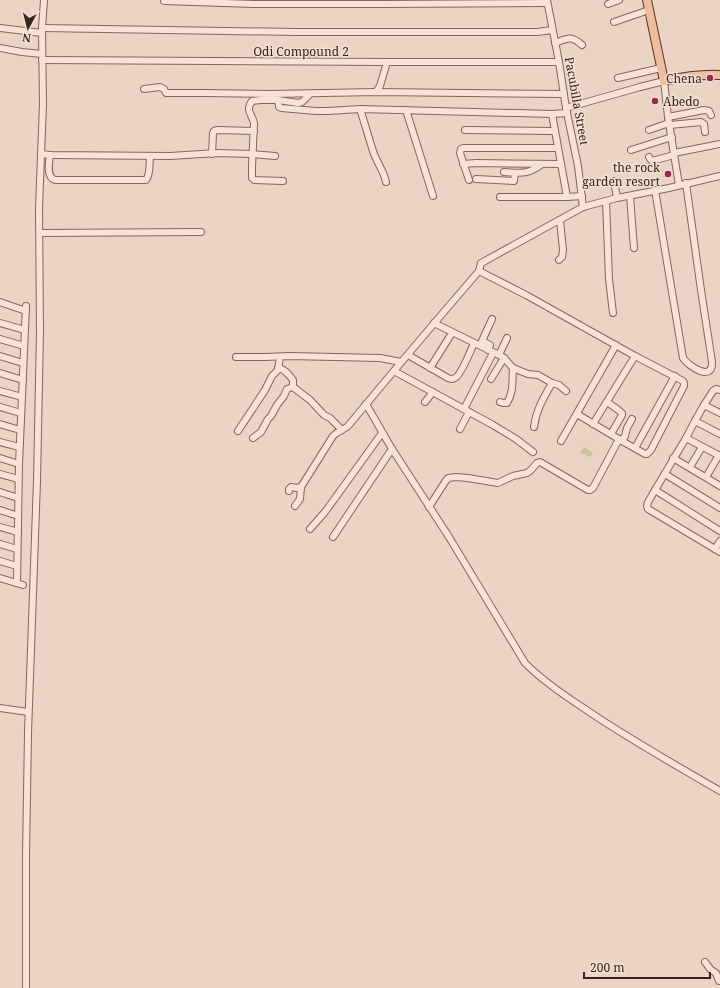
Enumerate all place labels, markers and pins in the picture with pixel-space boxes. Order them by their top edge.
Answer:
place label: Chena [666,70,702,87]
marker: Chena [705,73,715,83]
place label: Abedo [663,93,700,110]
marker: Abedo [650,96,660,106]
place label: the rock garden resort [582,159,661,190]
marker: the rock garden resort [663,169,673,179]

